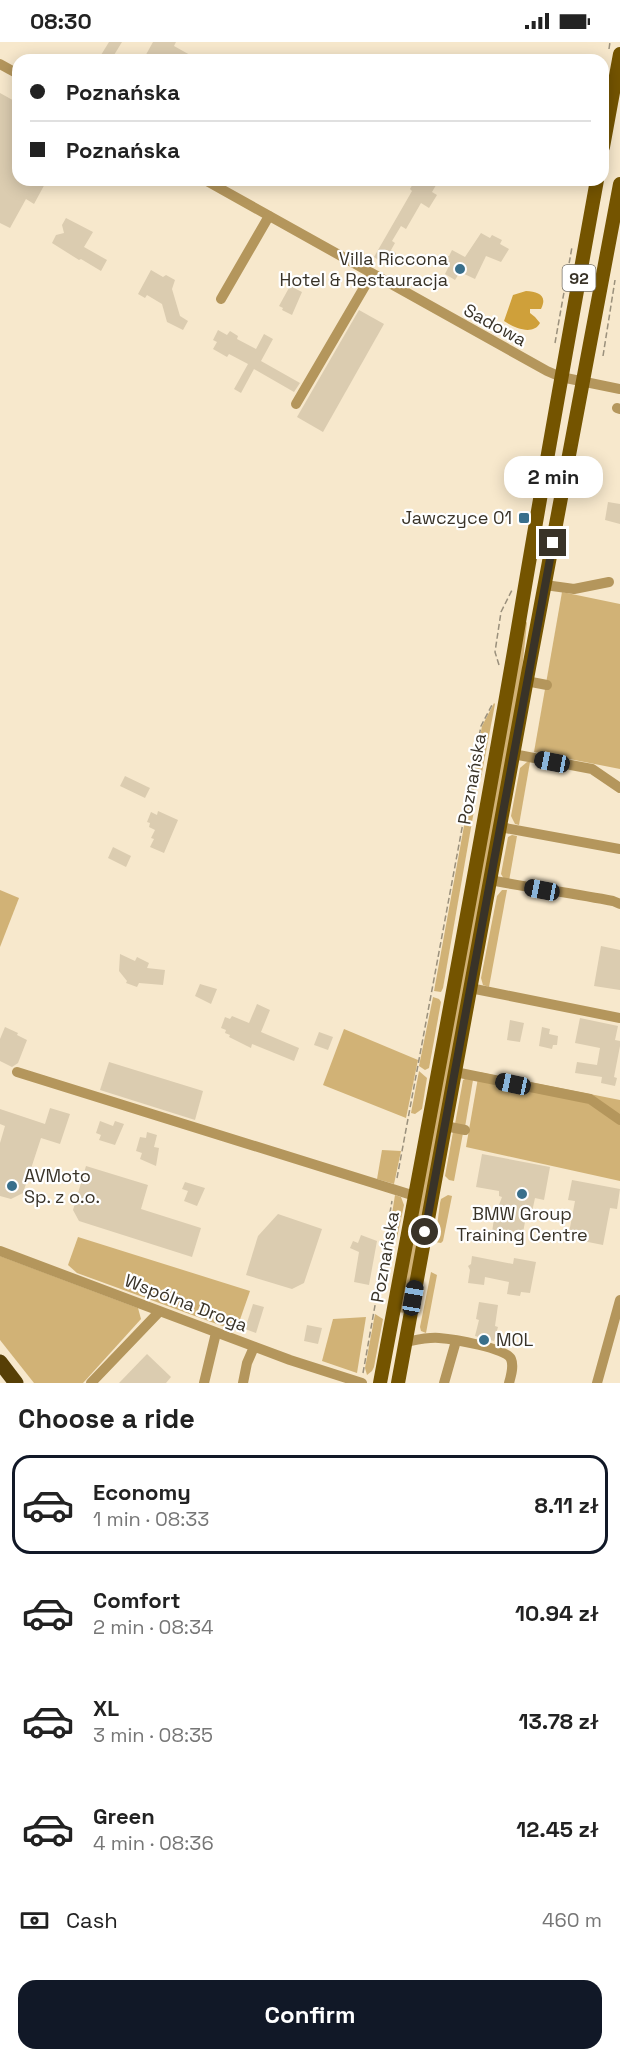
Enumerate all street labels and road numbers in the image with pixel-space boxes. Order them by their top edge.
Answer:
road number: 92 [562,265,596,291]
street label: Sadowa [460,298,531,351]
street label: Poznańska [452,731,491,826]
street label: Poznańska [365,1209,404,1304]
street label: Wspólna Droga [121,1269,251,1337]

